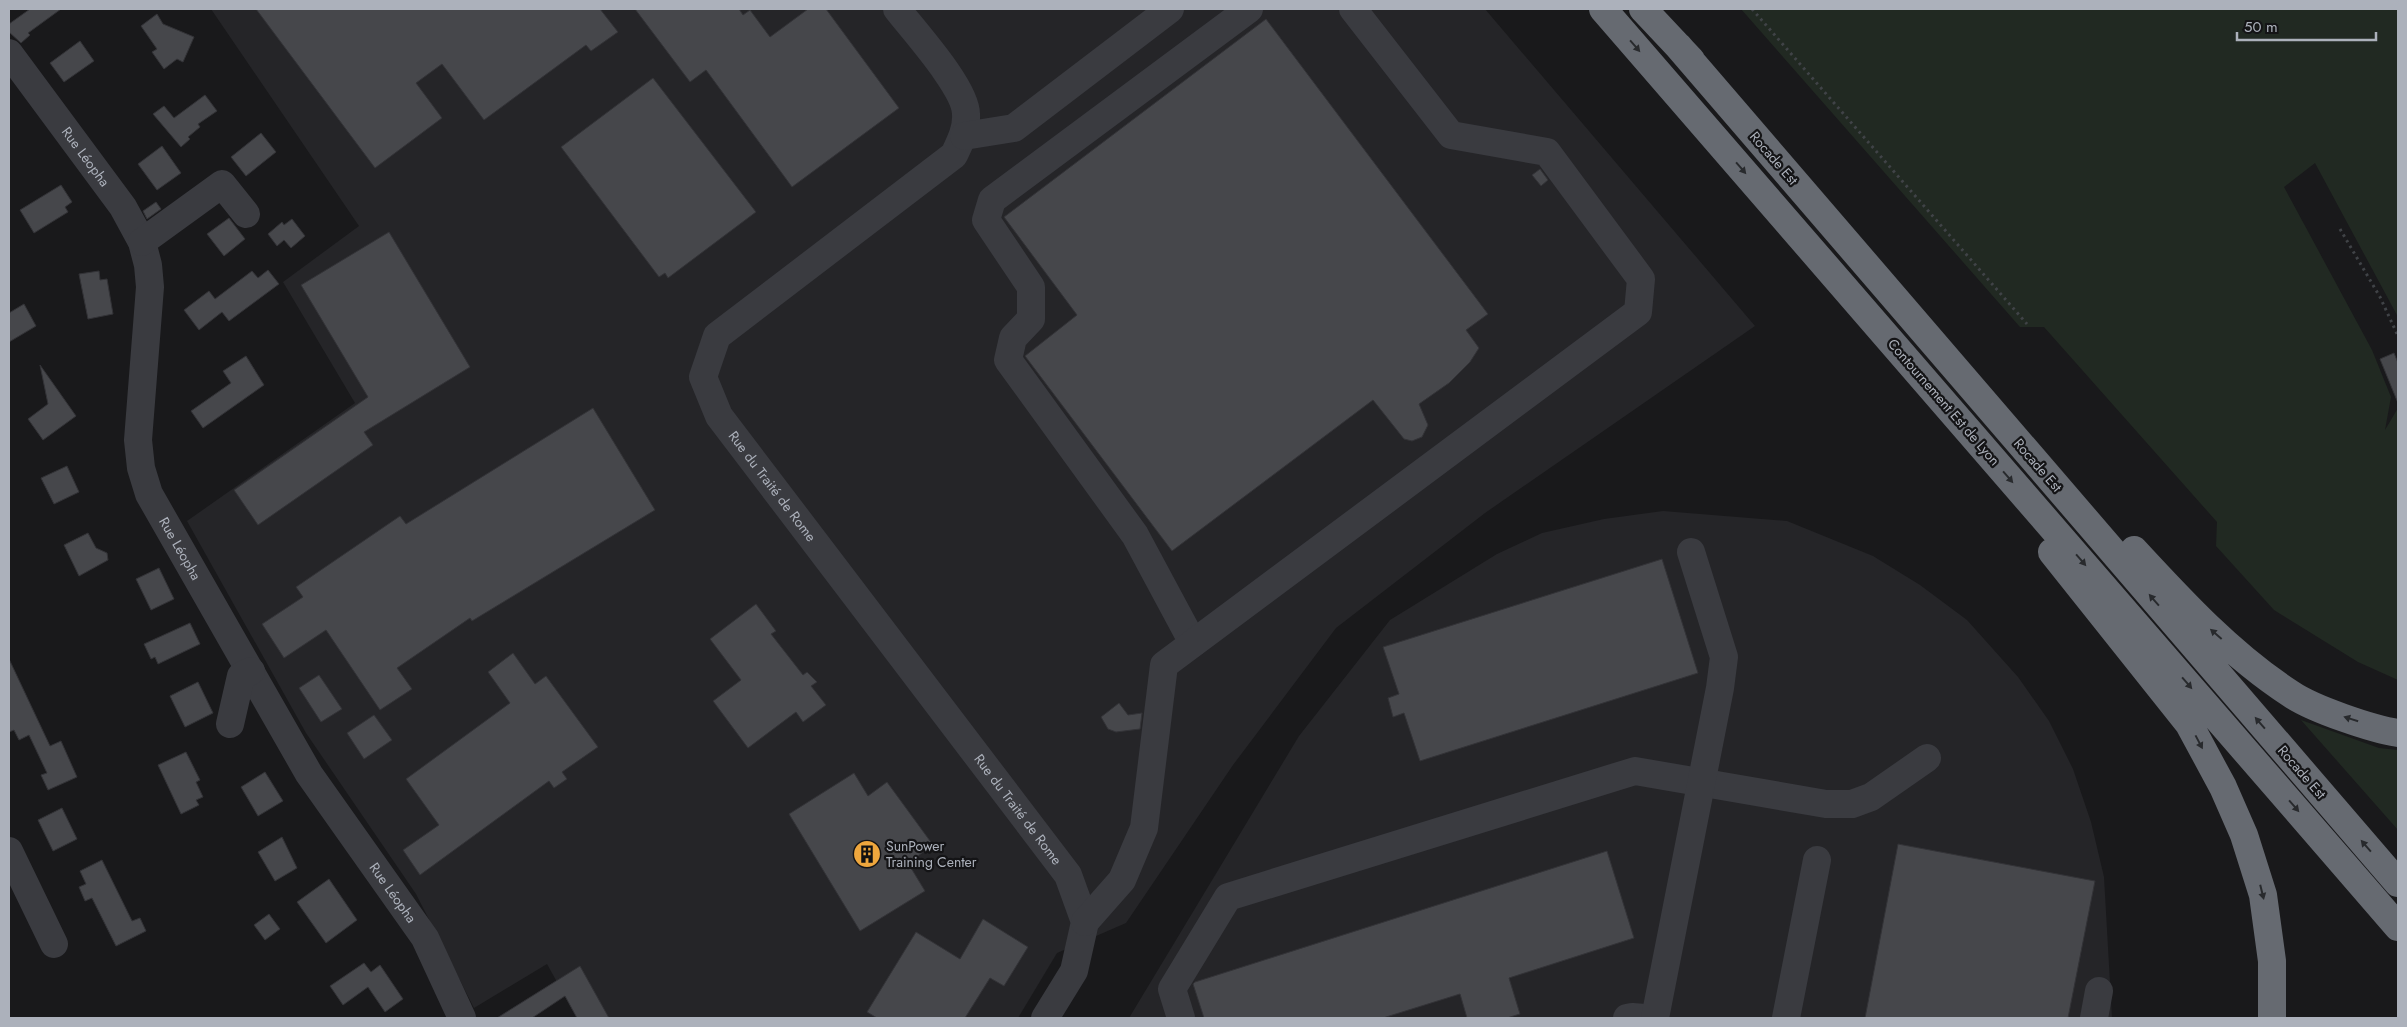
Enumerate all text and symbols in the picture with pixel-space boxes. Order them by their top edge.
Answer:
scale bar [2237,10,2376,42]
text: 50 m [2244,16,2278,38]
one-way arrow [1629,39,1641,51]
street label: Rue Léopha [57,123,115,191]
street label: Rocade Est [1745,127,1803,190]
one-way arrow [1736,162,1747,175]
street label: Contournement Est de Lyon [1883,334,2005,470]
street label: Rue du Traité de Rome [724,427,821,546]
street label: Rocade Est [2009,434,2067,497]
one-way arrow [2003,470,2014,483]
street label: Rue Léopha [154,513,206,584]
one-way arrow [2075,554,2087,566]
one-way arrow [2148,595,2160,607]
one-way arrow [2209,628,2222,639]
one-way arrow [2182,677,2193,690]
one-way arrow [2344,715,2359,723]
one-way arrow [2254,718,2266,730]
one-way arrow [2195,736,2204,749]
street label: Rocade Est [2273,741,2331,804]
street label: Rue du Traité de Rome [969,750,1067,869]
one-way arrow [2288,800,2300,812]
place label: SunPower Training Center [886,836,977,872]
building icon: SunPower Training Center [852,839,882,869]
one-way arrow [2361,840,2372,853]
street label: Rue Léopha [365,858,421,927]
one-way arrow [2258,885,2266,900]

